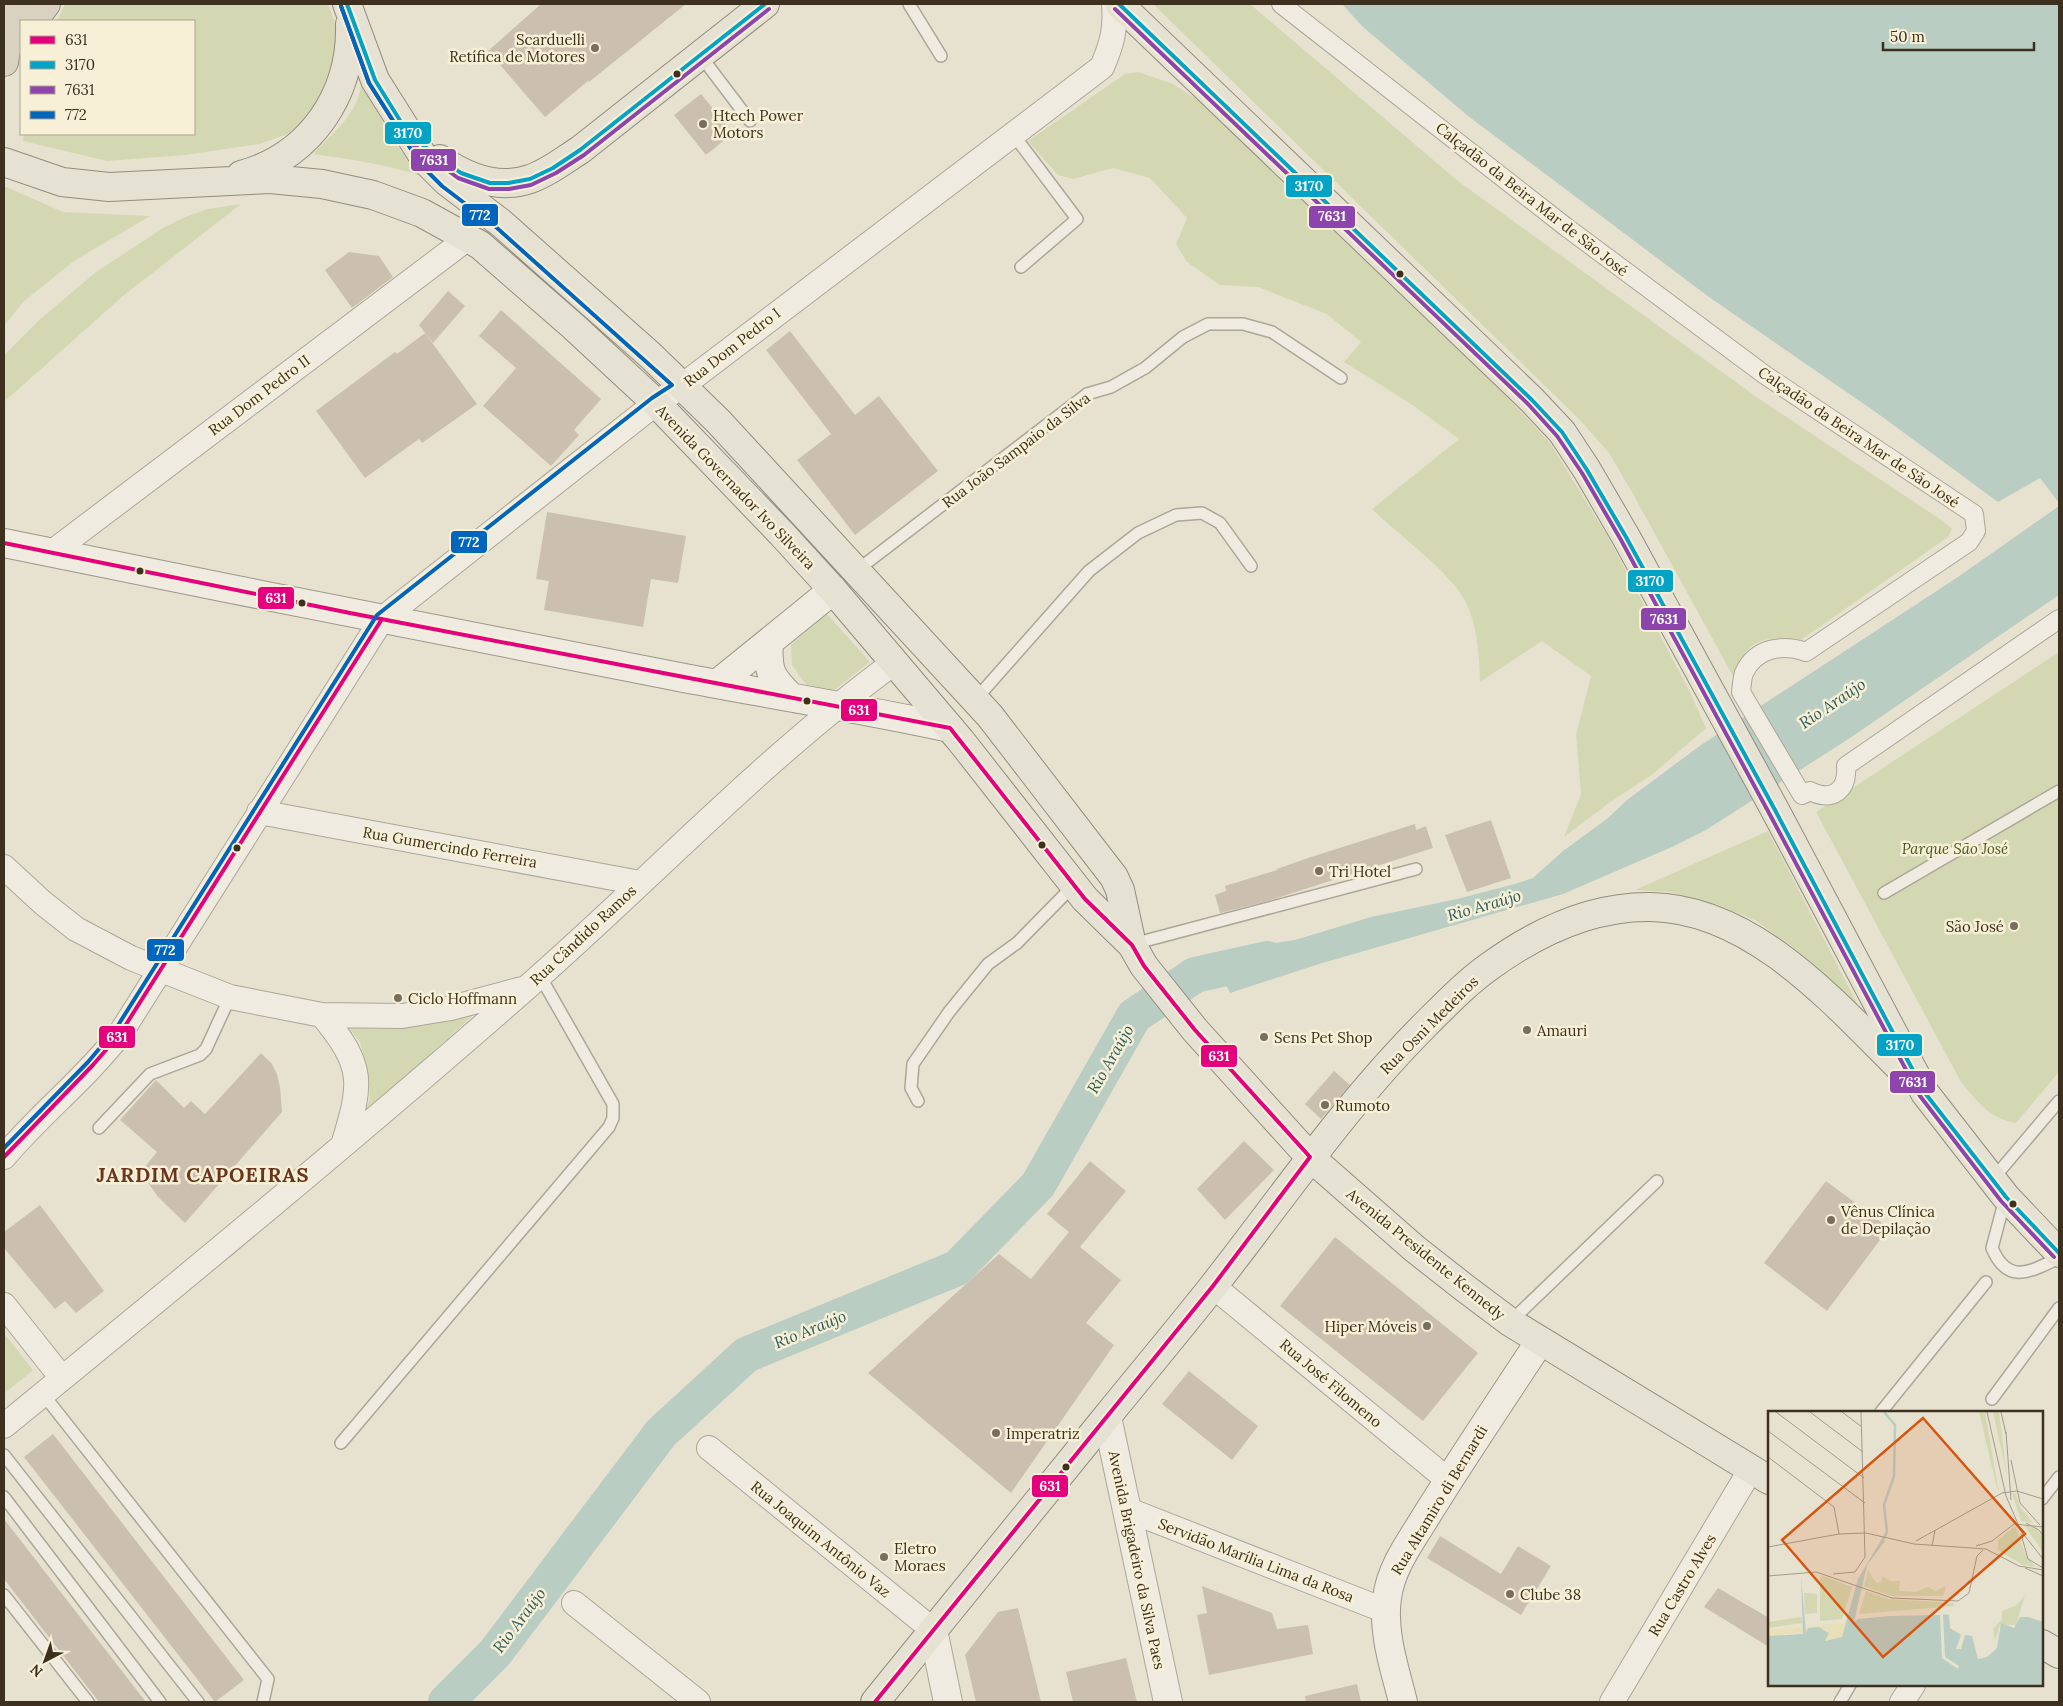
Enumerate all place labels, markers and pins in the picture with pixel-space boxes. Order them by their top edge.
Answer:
place label: Scarduelli Retífica de Motores [449,30,585,66]
marker: Scarduelli Retífica de Motores [589,42,601,54]
unlabelled marker [672,69,682,79]
place label: Htech Power Motors [713,106,804,142]
marker: Htech Power Motors [697,118,709,130]
unlabelled marker [1395,269,1405,279]
unlabelled marker [135,566,145,576]
unlabelled marker [297,598,307,608]
unlabelled marker [802,696,812,706]
unlabelled marker [1037,840,1047,850]
unlabelled marker [232,843,242,853]
place label: Tri Hotel [1329,862,1391,881]
marker: Tri Hotel [1313,865,1325,877]
place label: São José [1946,917,2004,936]
marker: São José [2008,920,2020,932]
place label: Ciclo Hoffmann [408,989,517,1008]
marker: Ciclo Hoffmann [392,992,404,1004]
place label: Amauri [1536,1021,1587,1040]
marker: Amauri [1521,1024,1533,1036]
place label: Sens Pet Shop [1274,1028,1373,1047]
marker: Sens Pet Shop [1258,1031,1270,1043]
place label: Rumoto [1335,1096,1390,1115]
marker: Rumoto [1319,1099,1331,1111]
unlabelled marker [2008,1199,2018,1209]
place label: Vênus Clínica de Depilação [1840,1202,1935,1238]
marker: Vênus Clínica de Depilação [1825,1214,1837,1226]
place label: Hiper Móveis [1325,1317,1417,1336]
marker: Hiper Móveis [1421,1320,1433,1332]
place label: Imperatriz [1006,1424,1080,1443]
marker: Imperatriz [990,1427,1002,1439]
unlabelled marker [1061,1462,1071,1472]
place label: Eletro Moraes [894,1539,946,1575]
marker: Eletro Moraes [878,1551,890,1563]
place label: Clube 38 [1520,1585,1581,1604]
marker: Clube 38 [1504,1588,1516,1600]

